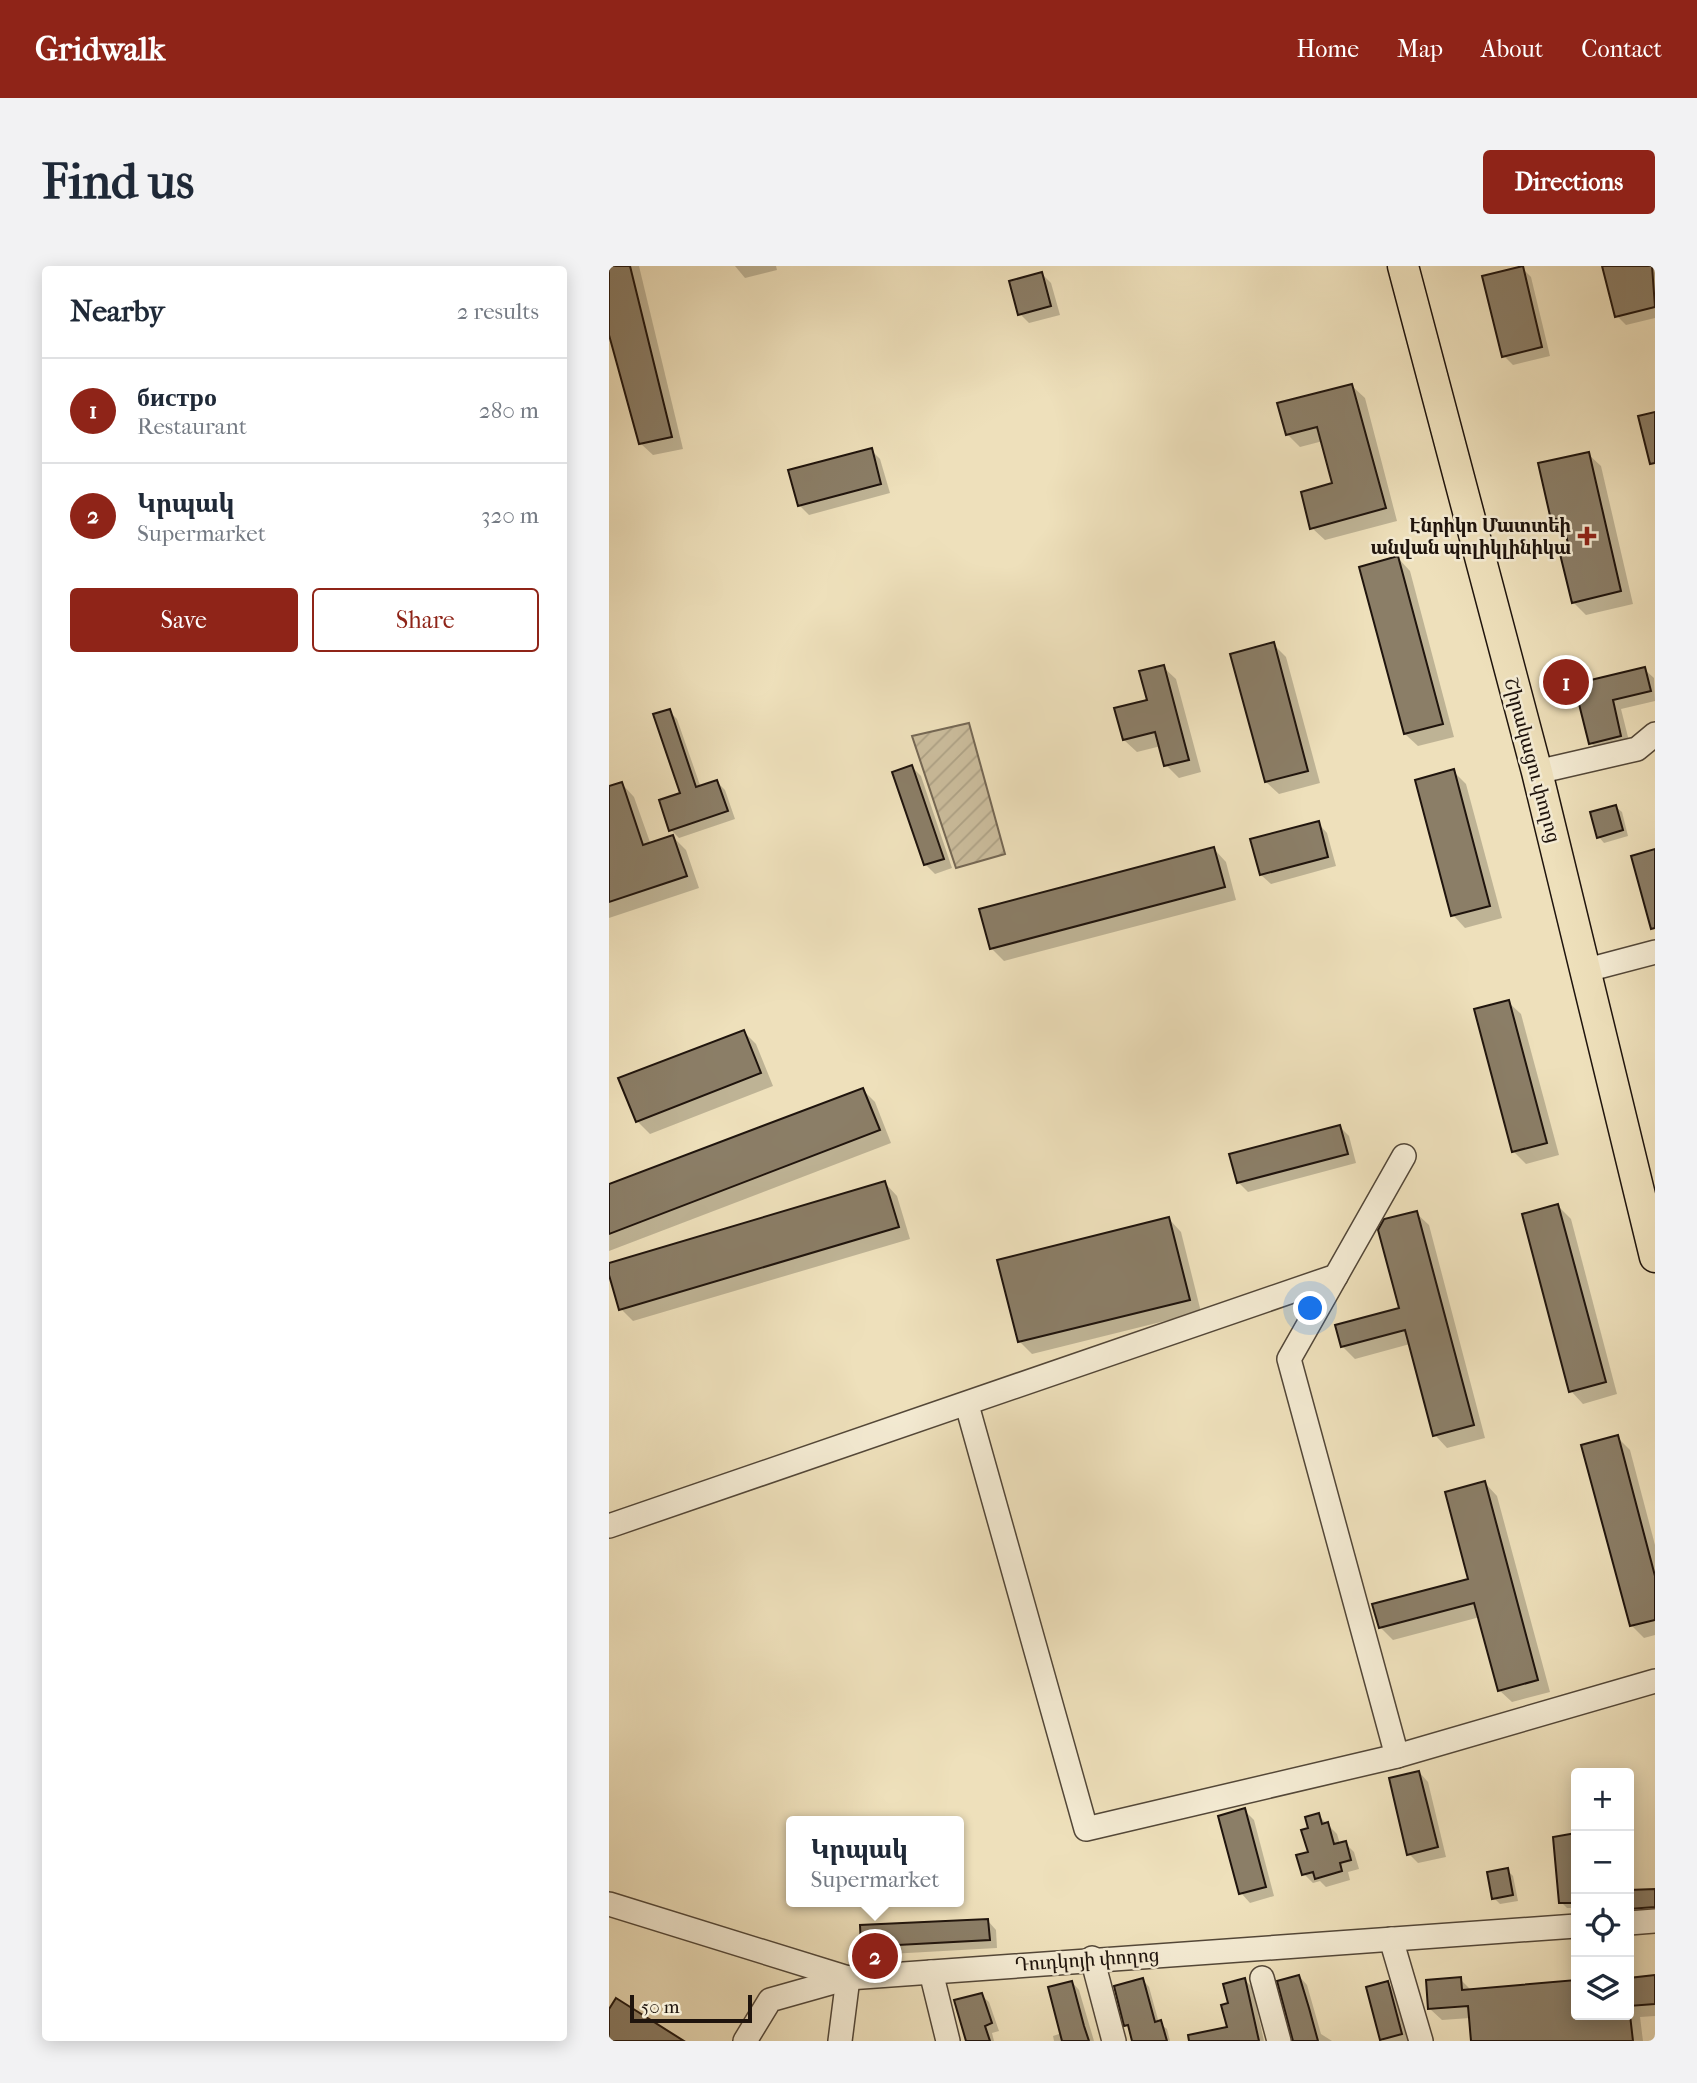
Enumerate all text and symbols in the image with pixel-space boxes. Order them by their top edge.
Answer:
text: Gridwalk [35,30,165,69]
text: Home [1297,35,1359,63]
text: Map [1397,35,1443,63]
text: About [1481,35,1543,63]
text: Contact [1581,35,1662,63]
button: Directions [1483,150,1655,214]
text: Find us [42,153,194,211]
text: Nearby [70,294,165,329]
text: 2 results [457,298,539,325]
text: бистро [137,382,217,413]
text: 1 [89,397,97,424]
text: 280 m [479,397,539,424]
text: Restaurant [137,413,247,440]
text: Կրպակ [137,488,234,519]
text: 2 [87,502,99,529]
text: 320 m [481,502,539,529]
place label: Էնրիկո Մատտեի անվան պոլիկլինիկա [1371,515,1571,559]
text: Supermarket [137,520,266,547]
marker: Էնրիկո Մատտեի անվան պոլիկլինիկա [1577,526,1597,546]
button: Save [70,588,298,652]
button: Share [312,588,539,652]
pin: 1 [1543,656,1589,708]
street label: Շիրակացու փողոց [1499,675,1565,845]
your location [1293,1291,1327,1325]
map controls [1571,1768,1634,2020]
button: + [1571,1768,1634,1831]
popup [786,1816,964,1907]
button: − [1571,1831,1634,1894]
text: Կրպակ [811,1834,908,1865]
text: Supermarket [811,1866,939,1893]
button: locate [1571,1894,1634,1957]
pin: 2 [852,1930,898,1982]
street label: Դուդկոյի փողոց [1014,1944,1160,1976]
button: layers [1571,1957,1634,2020]
scale bar [630,1992,753,2024]
text: 50 m [641,1996,680,2018]

